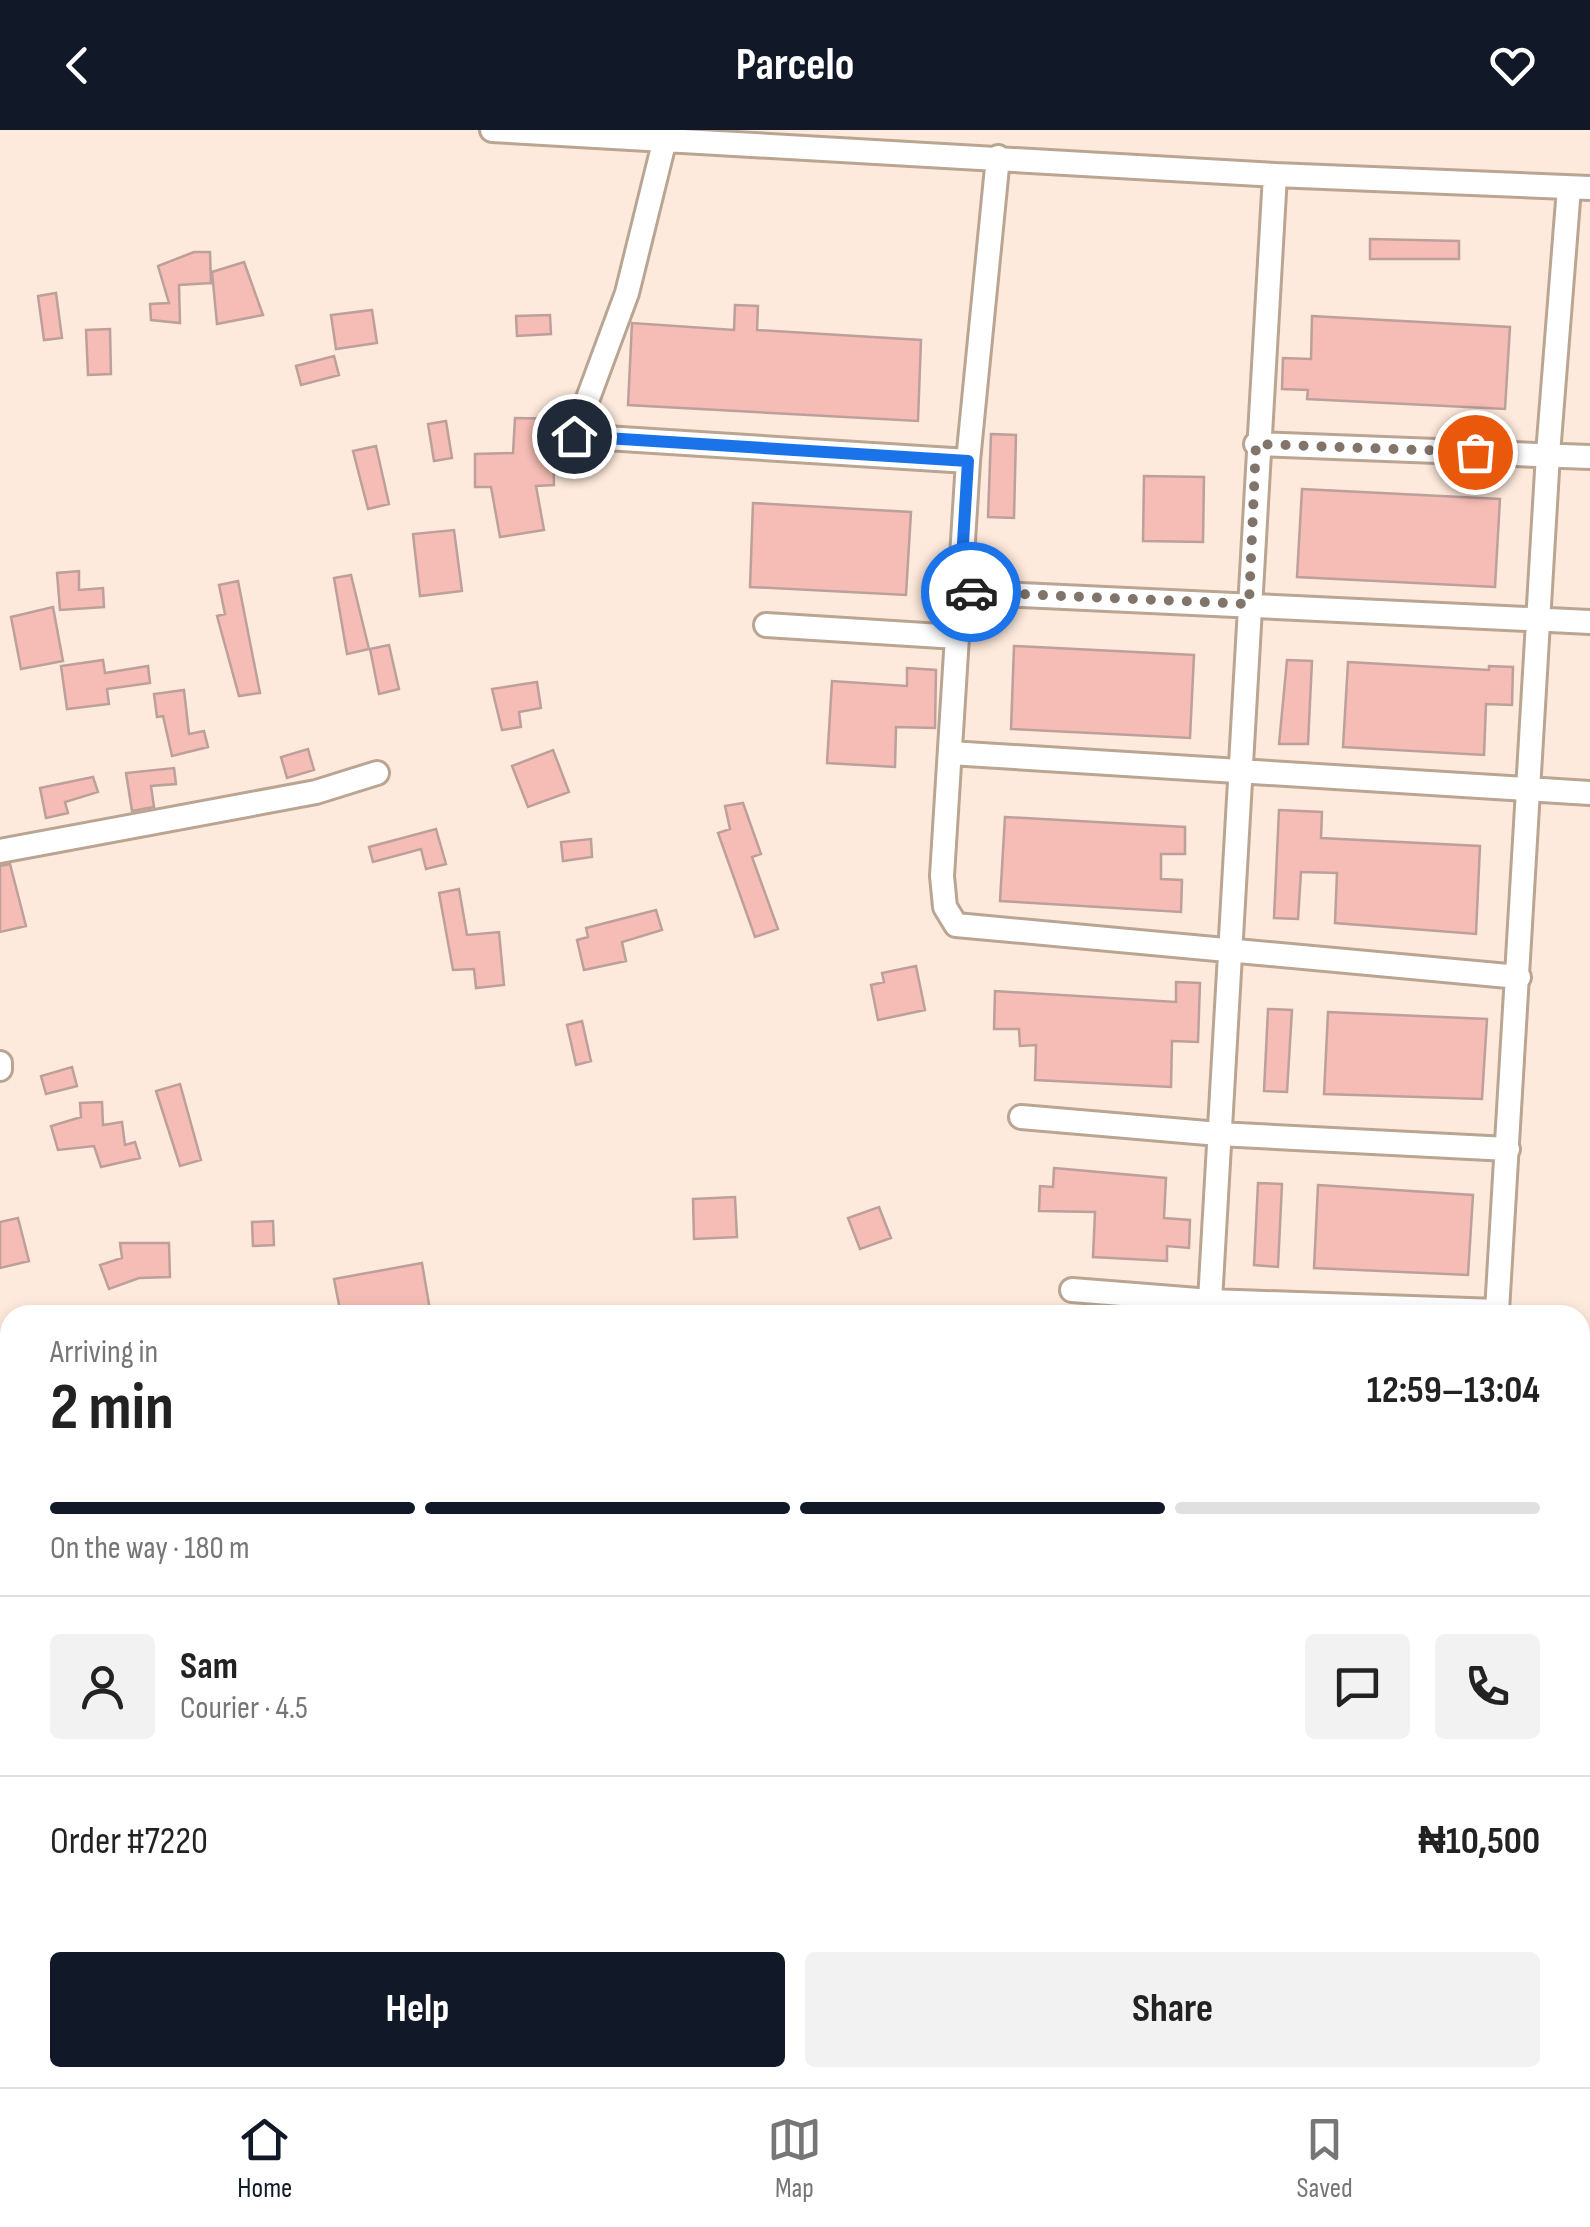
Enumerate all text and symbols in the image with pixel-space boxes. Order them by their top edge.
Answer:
icon: back [50,38,105,93]
text: Parcelo [736,38,854,93]
icon: heart [1485,38,1540,93]
pin [532,394,617,479]
icon: home [547,409,602,464]
pin [1433,410,1518,495]
icon: bag [1448,425,1503,480]
courier [921,542,1021,642]
icon: car [944,565,999,620]
text: Arriving in [50,1333,158,1372]
text: 12:59–13:04 [1367,1368,1540,1413]
text: 2 min [50,1370,174,1448]
text: On the way · 180 m [50,1529,249,1568]
button: person [50,1634,155,1739]
button: chat [1305,1634,1410,1739]
button: phone [1435,1634,1540,1739]
text: Sam [180,1644,238,1689]
text: Courier · 4.5 [180,1689,308,1728]
text: Order #7220 [50,1819,208,1864]
text: ₦10,500 [1418,1819,1540,1864]
button: Help [50,1952,785,2067]
button: Share [805,1952,1540,2067]
tab: Home [237,2112,292,2205]
tab: Map [767,2112,822,2205]
tab: Saved [1297,2112,1353,2205]

